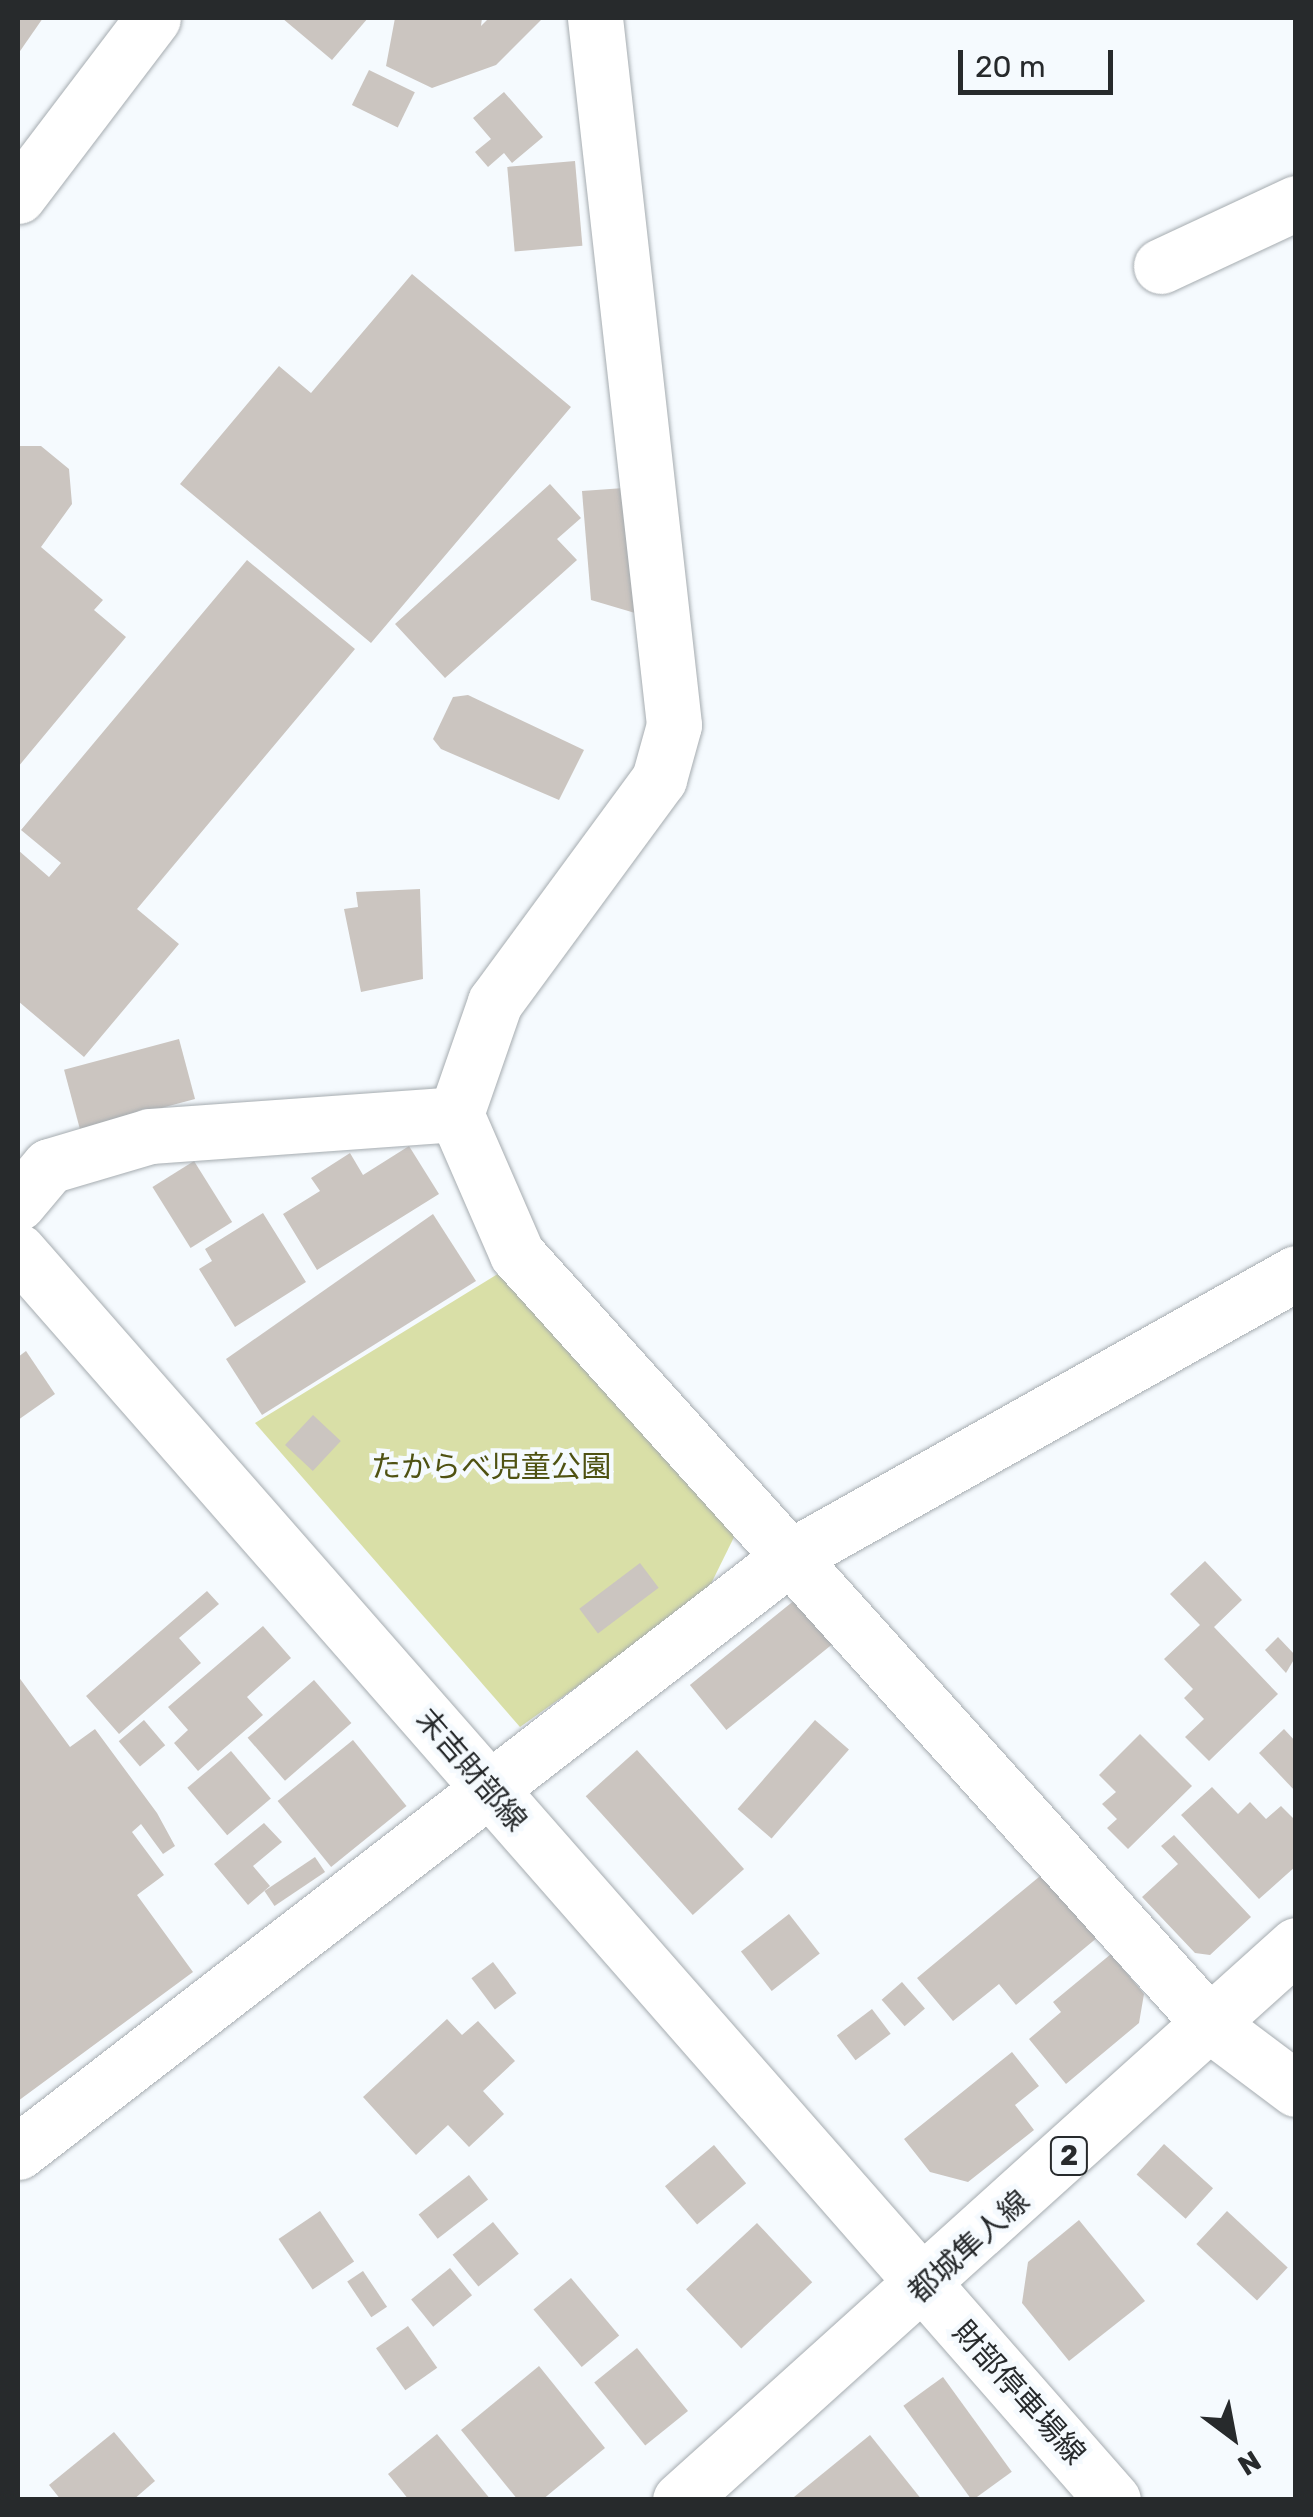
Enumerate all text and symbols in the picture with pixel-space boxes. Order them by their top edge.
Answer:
scale bar [963,30,1118,92]
text: 20 m [975,49,1046,85]
park label: たからべ児童公園 [371,1449,611,1485]
street label: 末吉財部線 [408,1702,534,1838]
road number: 2 [1049,2133,1089,2179]
street label: 都城隼人線 [901,2183,1037,2311]
street label: 財部停車場線 [945,2314,1093,2472]
north arrow [1183,2387,1283,2487]
text: N [1232,2444,1266,2482]

